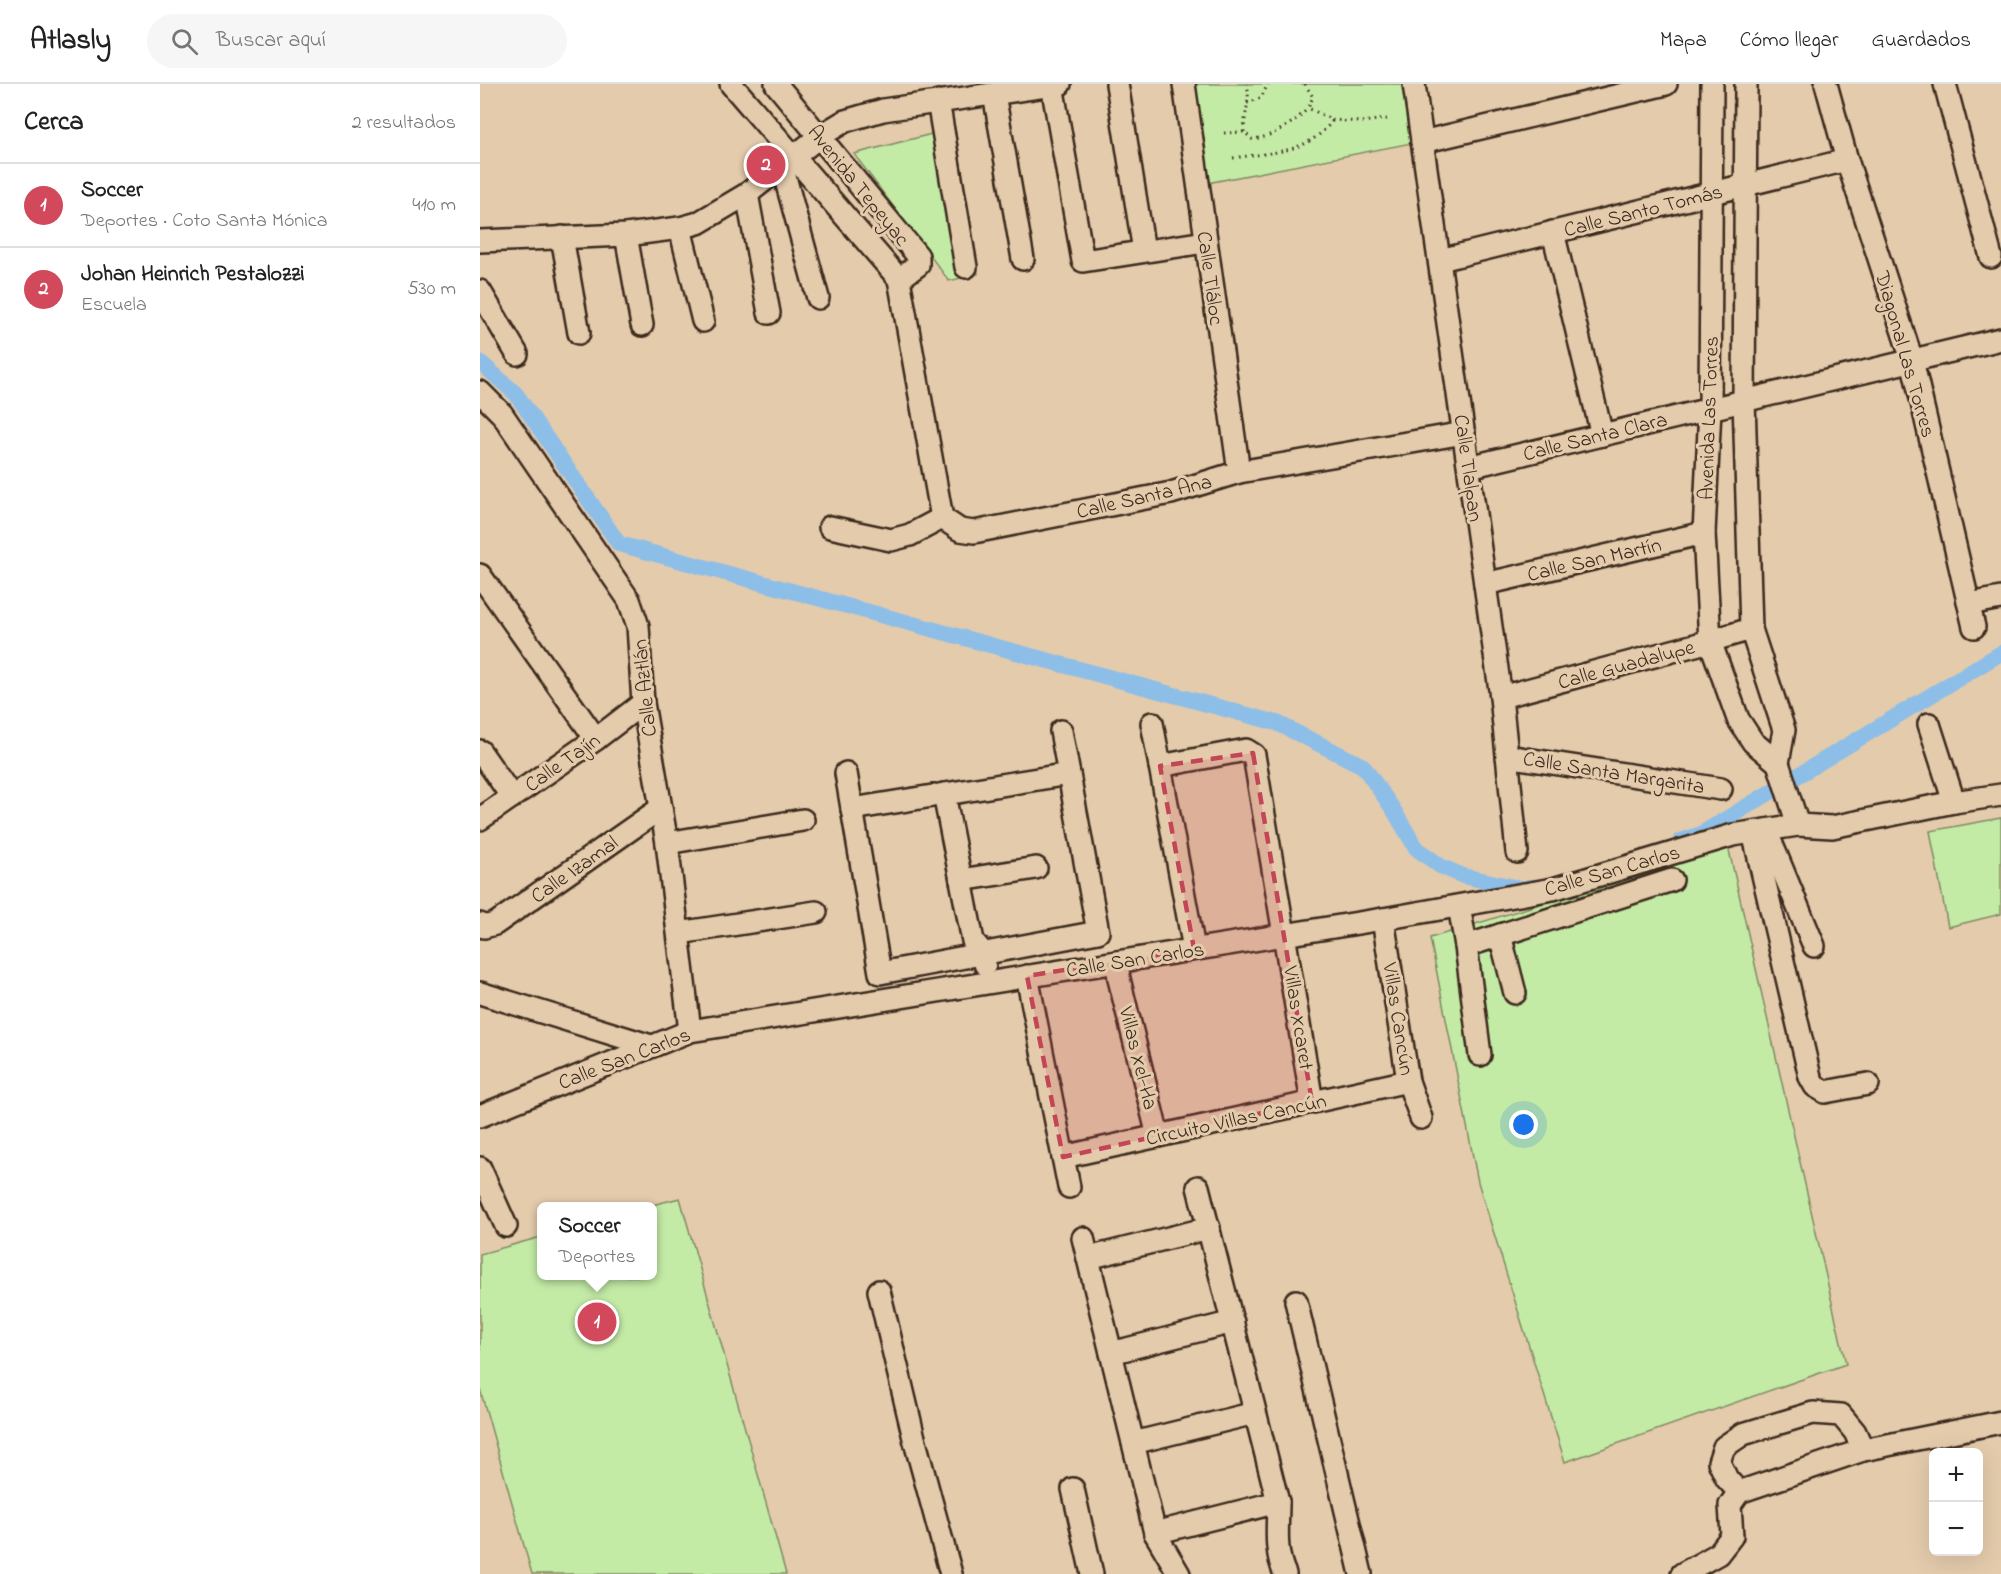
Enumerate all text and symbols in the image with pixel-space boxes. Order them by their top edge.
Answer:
search box [147,14,567,68]
text: Atlasly [30,21,111,62]
icon: search [168,25,201,58]
text: Buscar aquí [216,25,326,57]
text: Mapa [1660,26,1707,56]
text: Cómo llegar [1740,26,1838,56]
text: Guardados [1871,26,1971,56]
text: Cerca [24,104,84,142]
text: 2 resultados [352,109,456,138]
street label: Avenida Tepeyac [798,119,916,255]
pin: 2 [746,142,786,188]
text: Soccer [81,175,143,207]
street label: Calle Santo Tomás [1561,178,1726,246]
text: 1 [40,191,47,220]
text: 410 m [412,191,456,220]
text: Deportes · Coto Santa Mónica [81,207,327,236]
street label: Calle Tláloc [1188,229,1231,328]
text: Johan Heinrich Pestalozzi [81,259,304,291]
street label: Diagonal Las Torres [1864,267,1942,442]
text: 2 [39,275,48,304]
text: 530 m [407,275,456,304]
text: Escuela [81,291,147,320]
street label: Avenida Las Torres [1692,336,1728,500]
street label: Calle Santa Clara [1520,406,1671,470]
street label: Calle Tlalpan [1445,413,1489,524]
street label: Calle Santa Ana [1074,468,1215,528]
street label: Calle San Martín [1524,531,1664,591]
street label: Calle Guadalupe [1555,633,1699,699]
street label: Calle Aztlán [626,638,666,738]
street label: Calle Tajín [519,727,607,801]
street label: Calle Santa Margarita [1520,745,1707,805]
street label: Calle Izamal [525,829,625,912]
street label: Calle San Carlos [1541,838,1684,906]
street label: Calle San Carlos [1064,935,1207,987]
street label: Villas Cancún [1373,960,1421,1078]
street label: Villas Xcaret [1274,963,1320,1072]
street label: Villas Xel-Ha [1110,1003,1164,1113]
street label: Calle San Carlos [554,1021,695,1099]
street label: Circuito Villas Cancún [1143,1087,1330,1155]
your location [1509,1110,1538,1139]
popup [537,1202,657,1280]
text: Soccer [559,1211,620,1243]
text: Deportes [559,1243,635,1272]
pin: 1 [578,1300,616,1344]
map controls [1929,1448,1983,1556]
button: + [1929,1448,1983,1502]
button: − [1929,1502,1983,1556]

